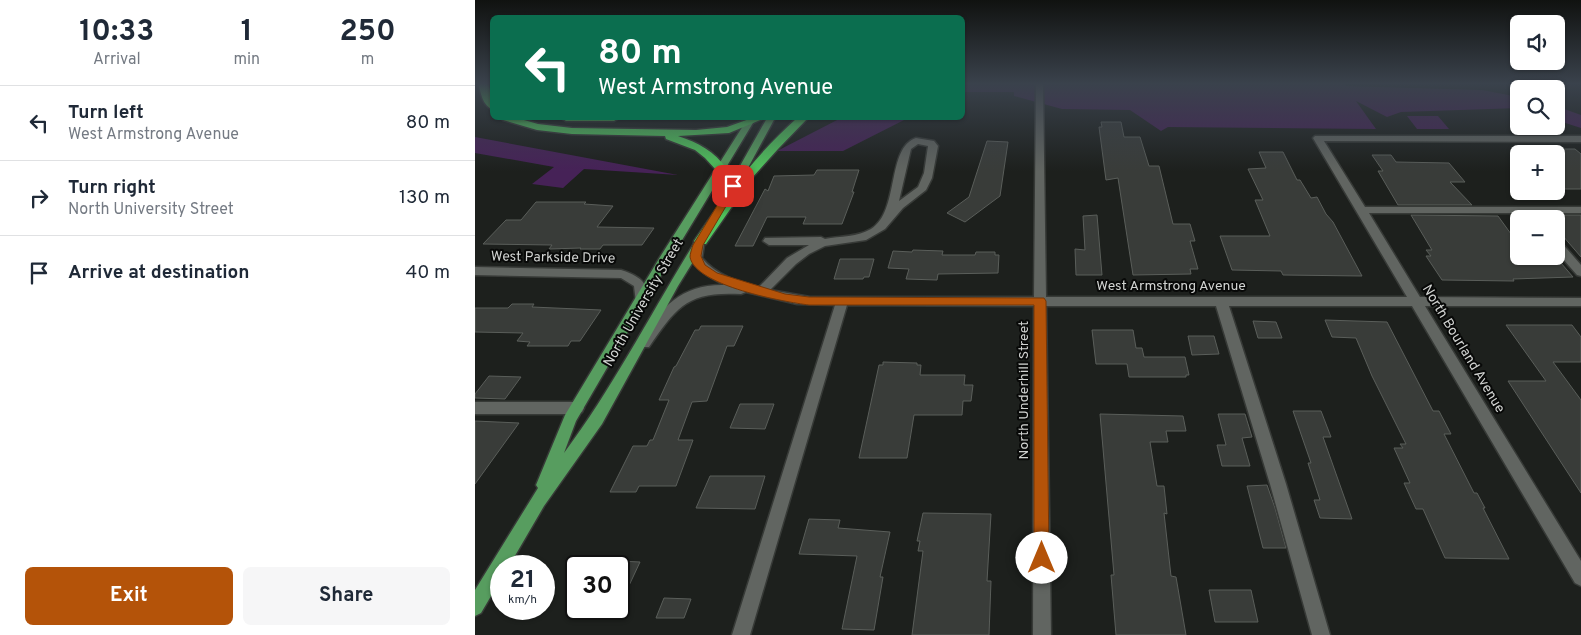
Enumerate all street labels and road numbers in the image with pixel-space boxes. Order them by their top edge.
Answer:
street label: North University Street [600,236,688,370]
street label: West Parkside Drive [491,248,615,268]
street label: West Armstrong Avenue [1096,278,1246,295]
street label: North Bourland Avenue [1418,282,1508,416]
street label: North Underhill Street [1016,321,1033,459]

